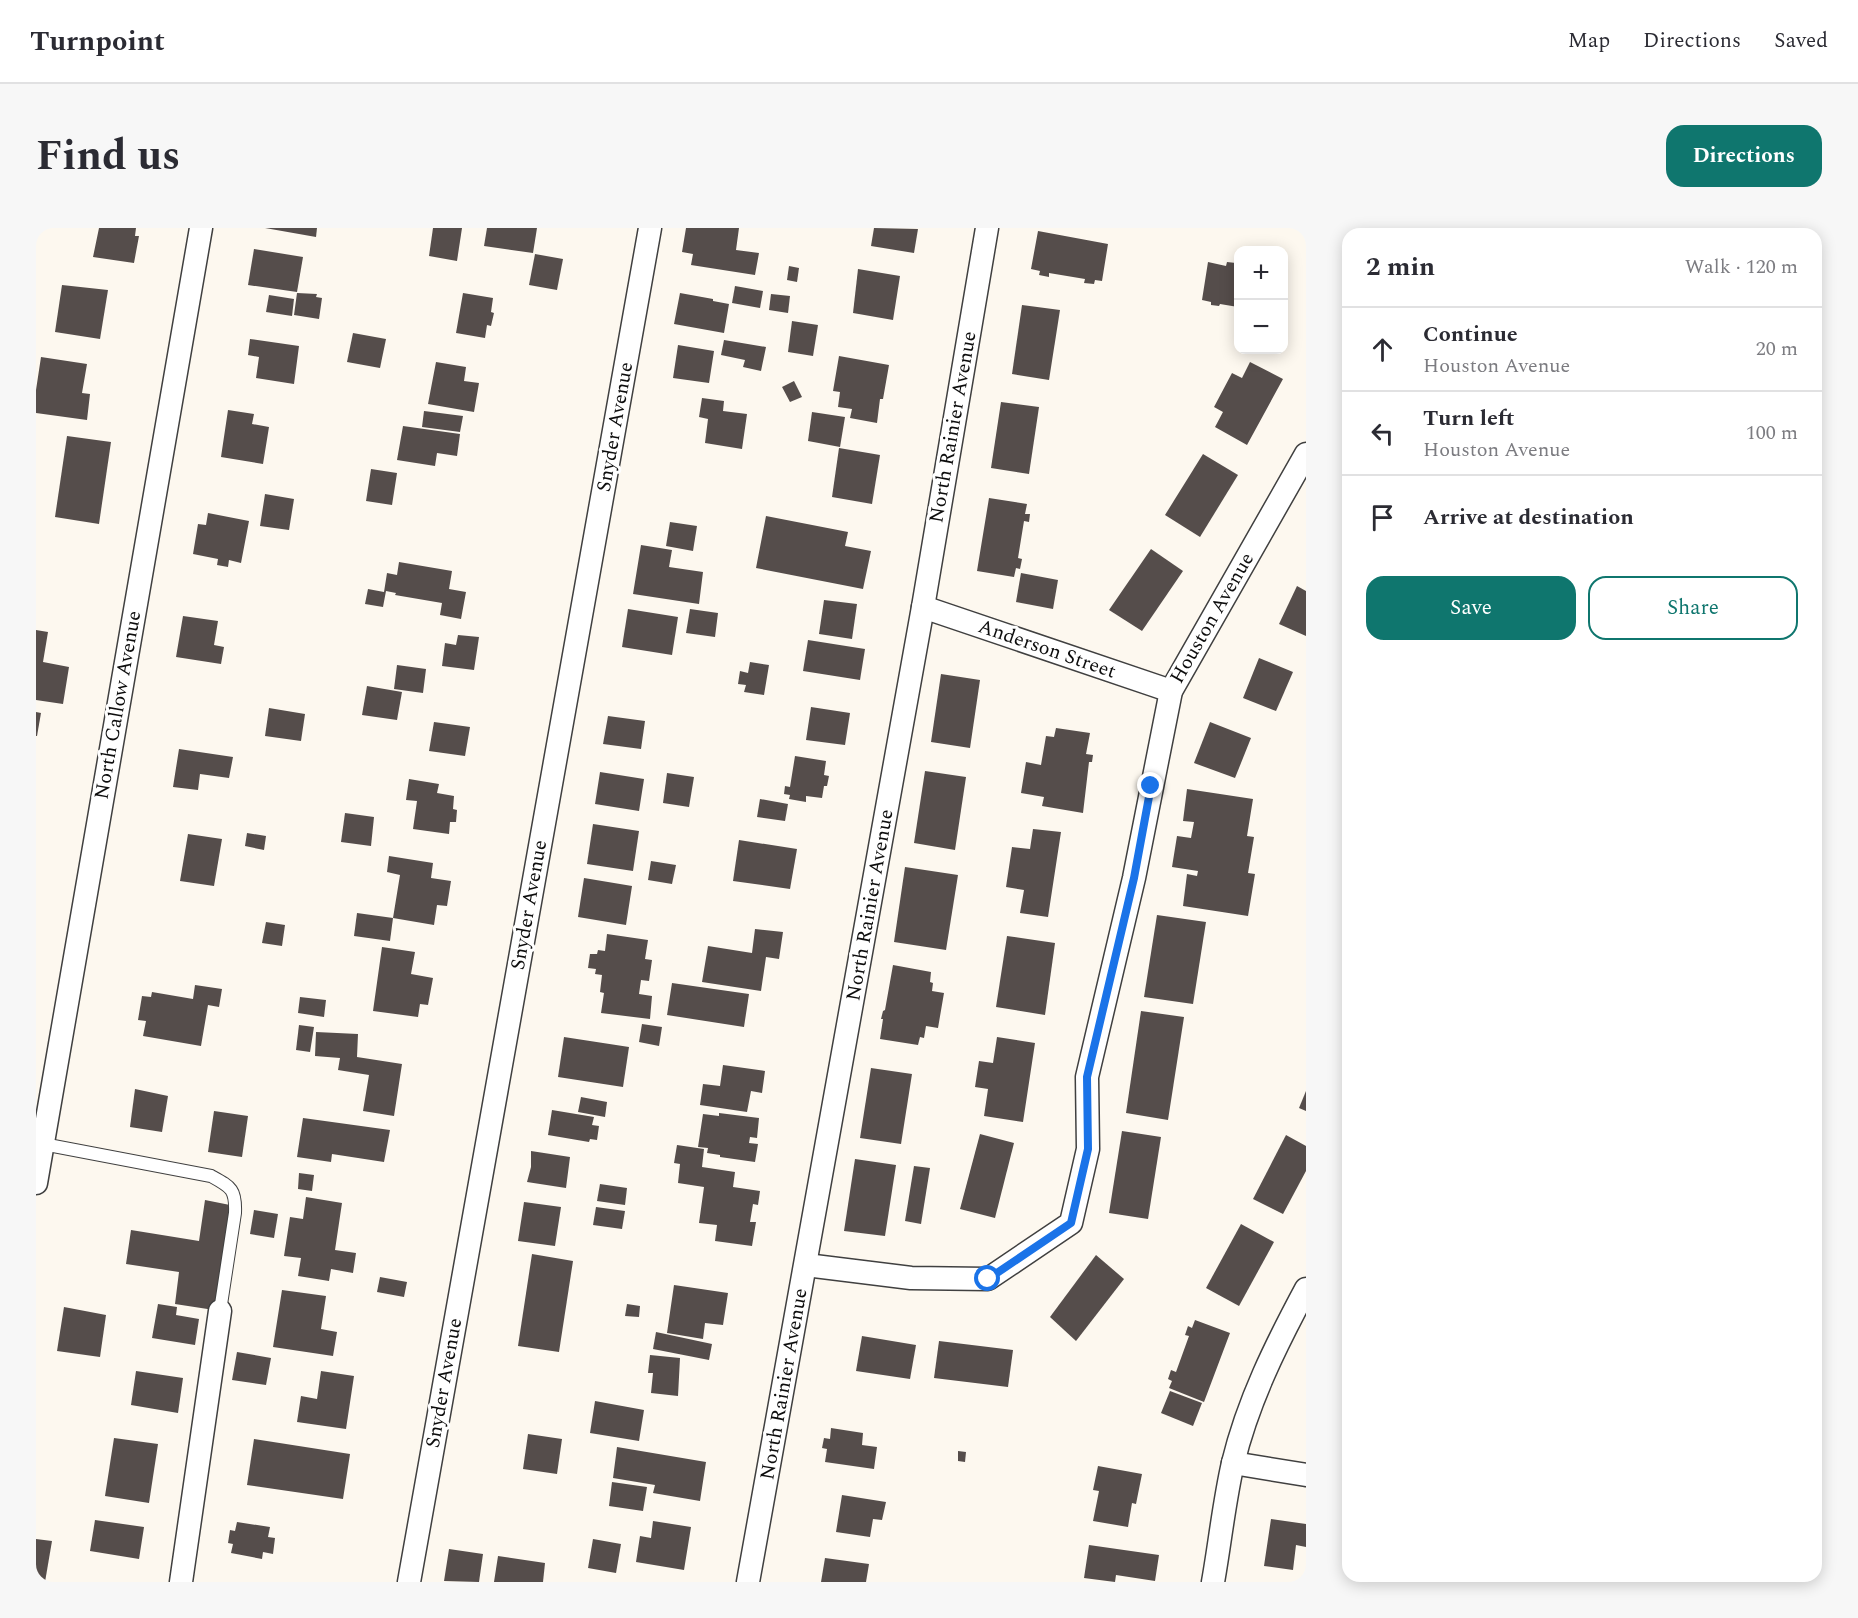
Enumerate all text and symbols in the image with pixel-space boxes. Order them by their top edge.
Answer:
text: Turnpoint [30,20,165,63]
text: Map [1568,25,1610,57]
text: Directions [1643,25,1741,57]
text: Saved [1774,25,1828,57]
text: Find us [36,125,180,188]
button: Directions [1666,125,1822,187]
map controls [1234,246,1288,354]
button: + [1234,246,1288,300]
text: 2 min [1366,247,1435,287]
text: Walk · 120 m [1685,252,1798,282]
button: − [1234,300,1288,354]
text: Continue [1423,318,1518,351]
street label: North Rainier Avenue [921,329,985,525]
icon: ahead [1366,333,1399,366]
text: 20 m [1756,334,1798,364]
text: Houston Avenue [1423,351,1570,381]
street label: Snyder Avenue [589,360,641,494]
text: Turn left [1423,402,1515,435]
icon: left [1366,417,1399,450]
text: 100 m [1746,418,1798,448]
text: Houston Avenue [1423,435,1570,465]
icon: arrive [1366,501,1399,534]
text: Arrive at destination [1423,501,1634,534]
street label: Houston Avenue [1162,547,1262,689]
button: Save [1366,576,1576,640]
button: Share [1588,576,1798,640]
street label: North Callow Avenue [87,608,149,802]
street label: Anderson Street [974,611,1120,687]
route end [1137,772,1163,798]
street label: North Rainier Avenue [838,807,902,1003]
street label: Snyder Avenue [503,838,555,972]
route start [974,1265,1000,1291]
street label: North Rainier Avenue [752,1286,816,1482]
street label: Snyder Avenue [418,1316,470,1450]

